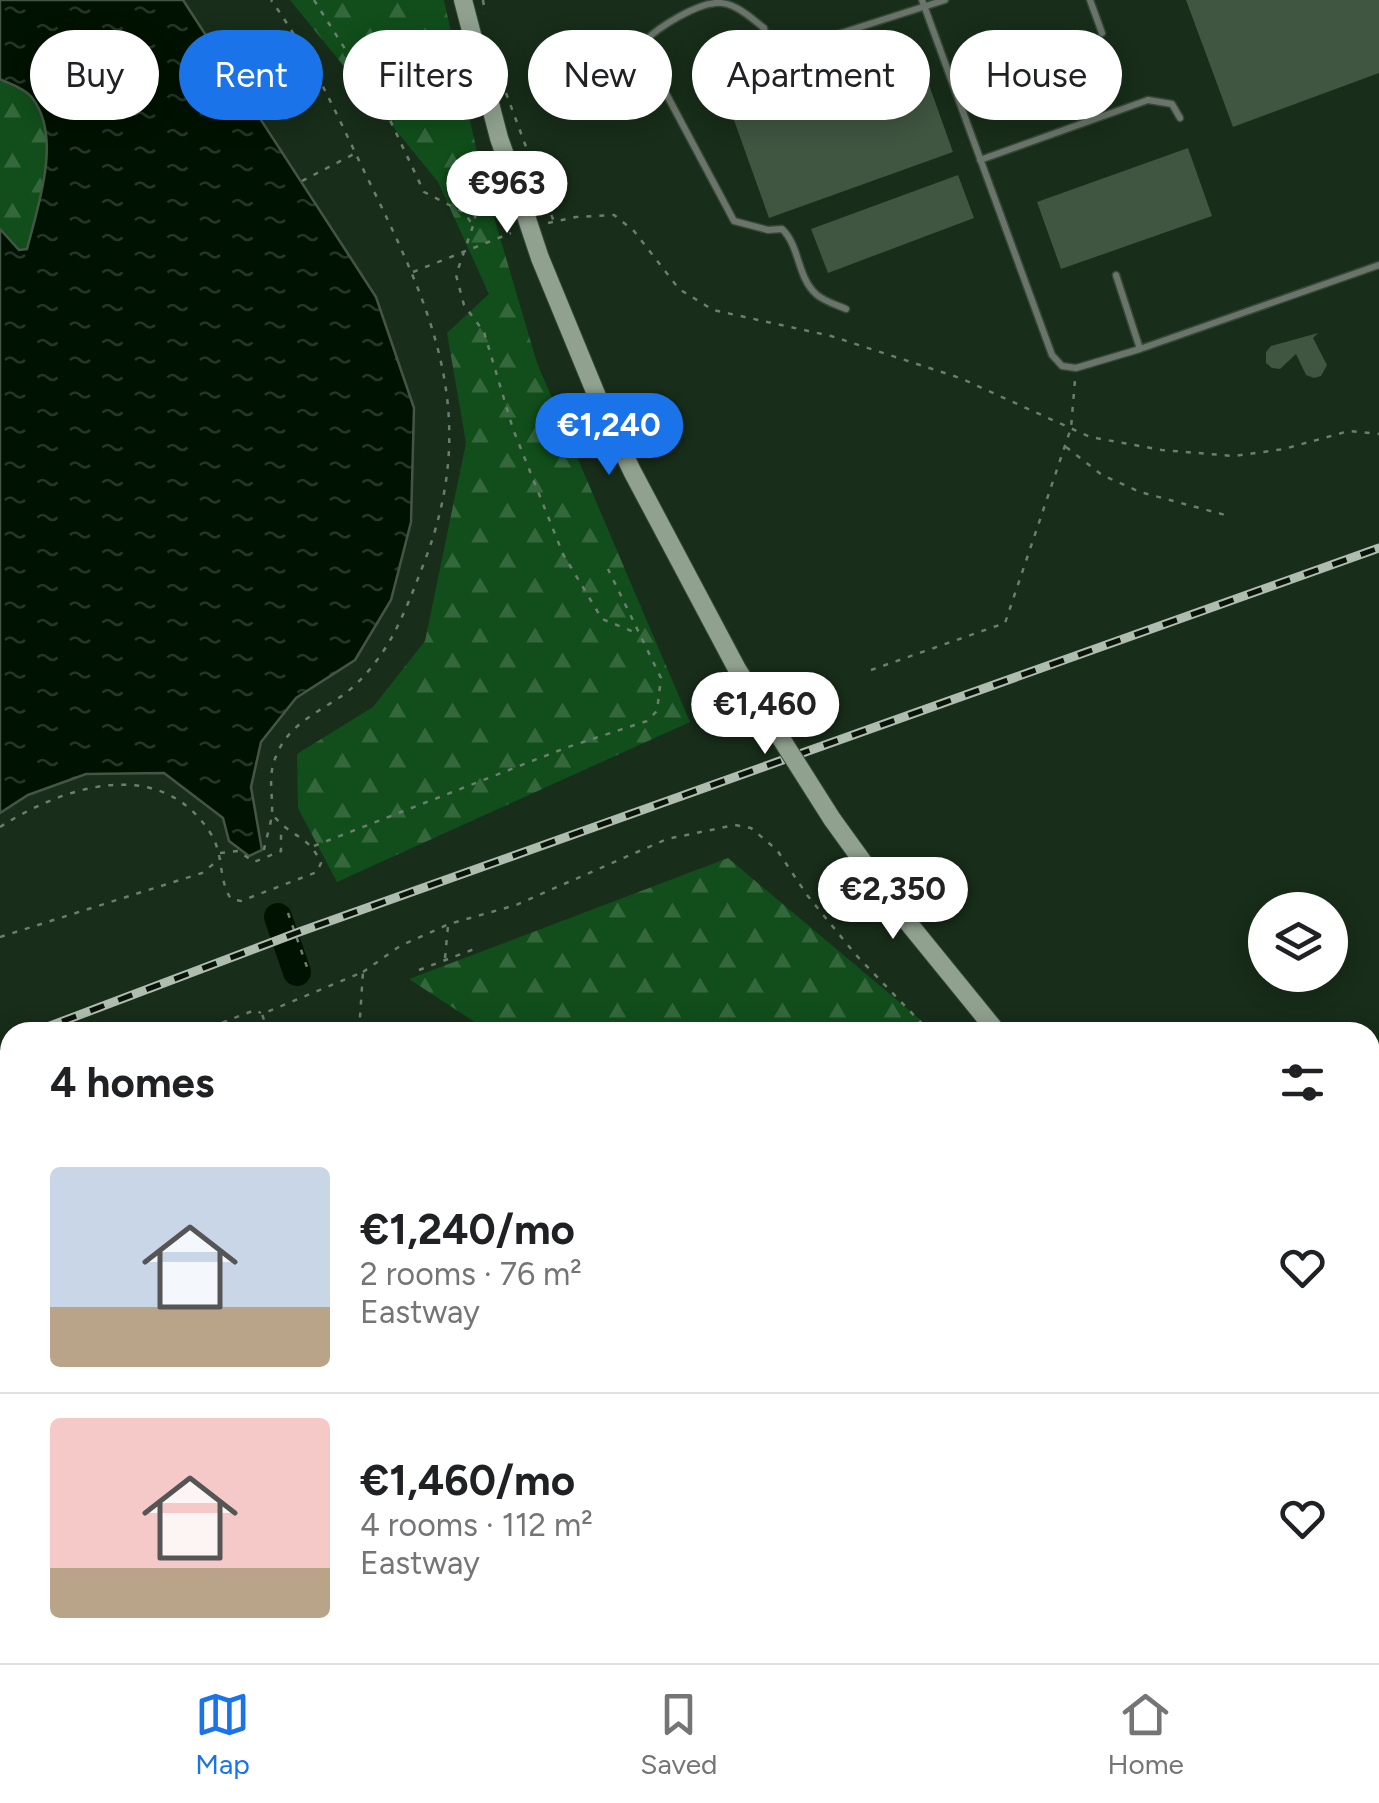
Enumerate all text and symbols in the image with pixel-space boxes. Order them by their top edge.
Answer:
chip: Buy [30,30,159,120]
chip: Rent [179,30,323,120]
chip: Filters [343,30,508,120]
chip: New [528,30,672,120]
chip: Apartment [692,30,930,120]
chip: House [950,30,1122,120]
pin: €963 [448,151,566,236]
text: €963 [468,164,546,202]
pin: €1,240 [528,393,690,478]
text: €1,240 [557,406,661,444]
pin: €1,460 [684,672,846,757]
text: €1,460 [713,685,817,723]
pin: €2,350 [812,857,974,942]
text: €2,350 [840,870,946,908]
map controls [1248,892,1348,992]
button: layers [1248,892,1348,992]
icon: filters [1275,1055,1330,1110]
text: 4 homes [50,1057,214,1108]
text: €1,240/mo [360,1204,575,1255]
icon: home [130,1207,250,1327]
icon: heart [1275,1240,1330,1295]
text: 2 rooms · 76 m² [360,1255,582,1293]
text: Eastway [360,1293,480,1331]
text: €1,460/mo [360,1455,575,1506]
icon: home [130,1458,250,1578]
icon: heart [1275,1491,1330,1546]
text: 4 rooms · 112 m² [360,1506,593,1544]
text: Eastway [360,1544,480,1582]
tab: Map [195,1687,250,1781]
tab: Saved [640,1687,717,1781]
tab: Home [1108,1687,1184,1781]

